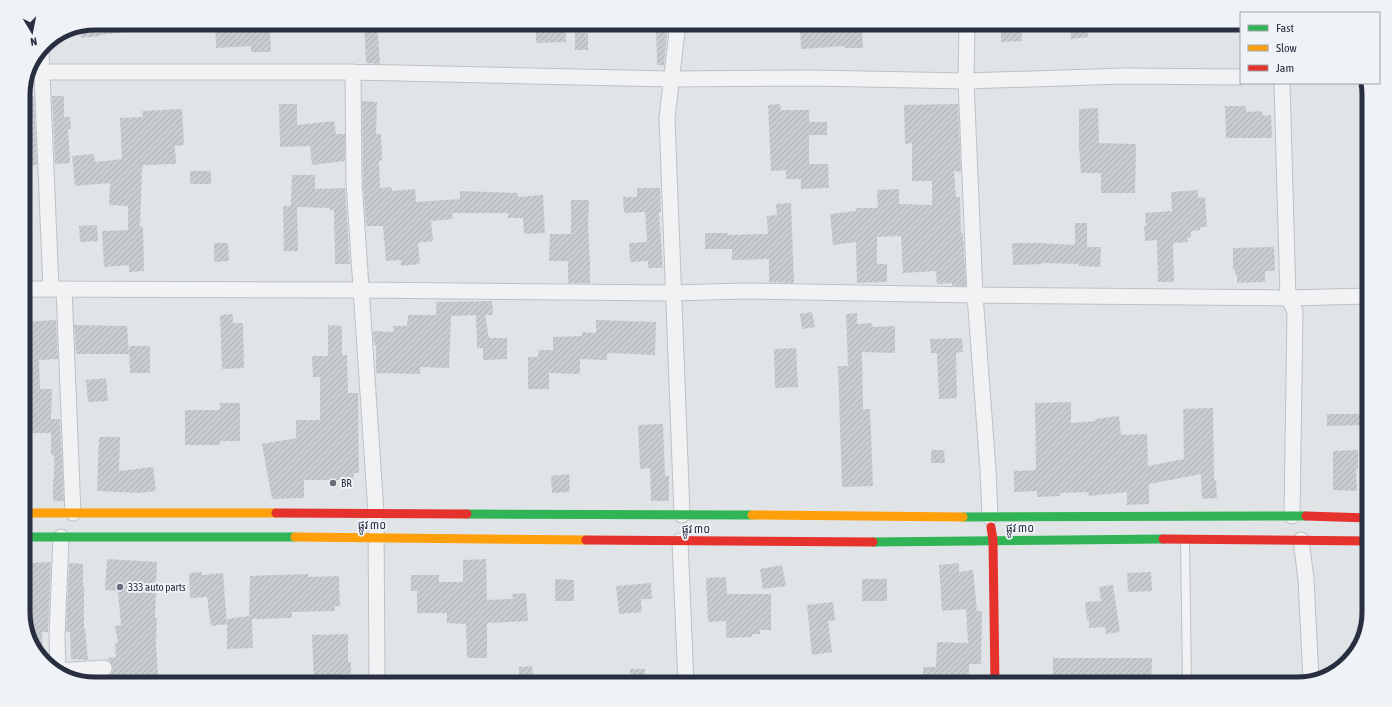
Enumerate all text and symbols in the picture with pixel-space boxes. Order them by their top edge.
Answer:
north arrow [12,12,52,52]
legend [1240,12,1380,84]
text: Fast [1276,21,1294,35]
text: N [29,35,38,48]
text: Slow [1276,41,1297,55]
text: Jam [1276,61,1294,75]
place label: BR [341,477,352,489]
marker: BR [328,478,338,488]
street label: ផ្លូវ ៣០ [358,519,386,535]
street label: ផ្លូវ ៣០ [1006,522,1034,538]
street label: ផ្លូវ ៣០ [682,523,710,539]
place label: 333 auto parts [128,581,186,593]
marker: 333 auto parts [115,582,125,592]

